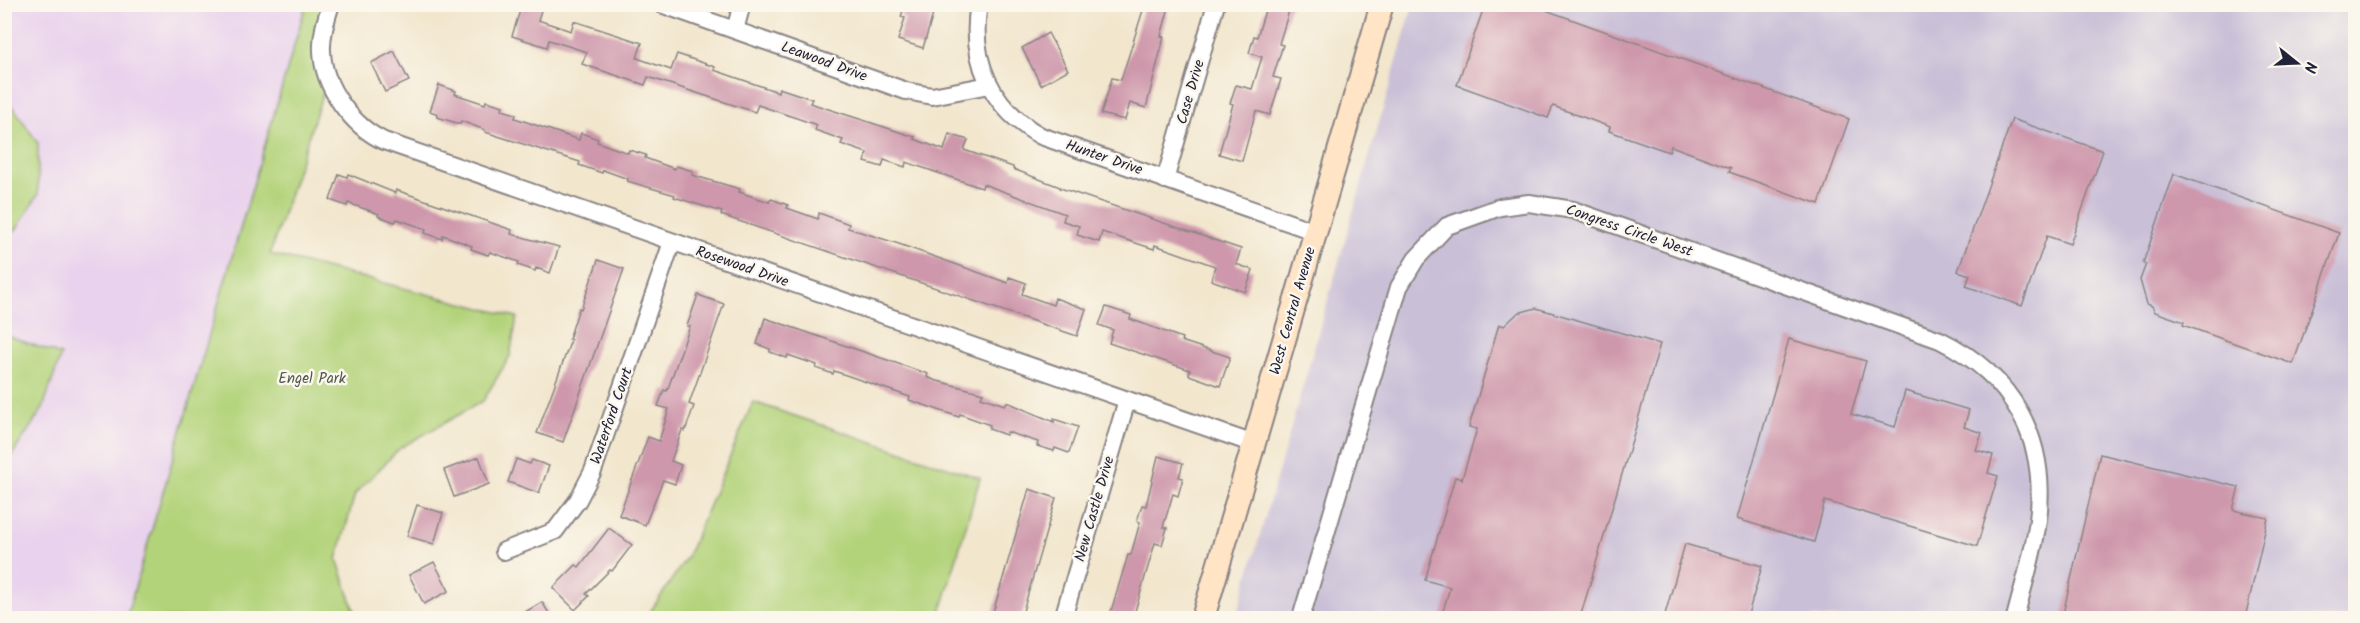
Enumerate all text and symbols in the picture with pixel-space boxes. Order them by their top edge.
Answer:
north arrow [2267,33,2327,93]
street label: Leawood Drive [777,35,871,89]
street label: Case Drive [1170,57,1212,127]
text: N [2296,59,2323,76]
street label: Hunter Drive [1062,134,1146,182]
street label: Congress Circle West [1562,198,1696,264]
street label: Rosewood Drive [692,240,792,294]
street label: West Central Avenue [1263,244,1323,378]
street label: Waterford Court [584,364,640,468]
park label: Engel Park [278,367,347,391]
street label: New Castle Drive [1068,453,1122,565]

